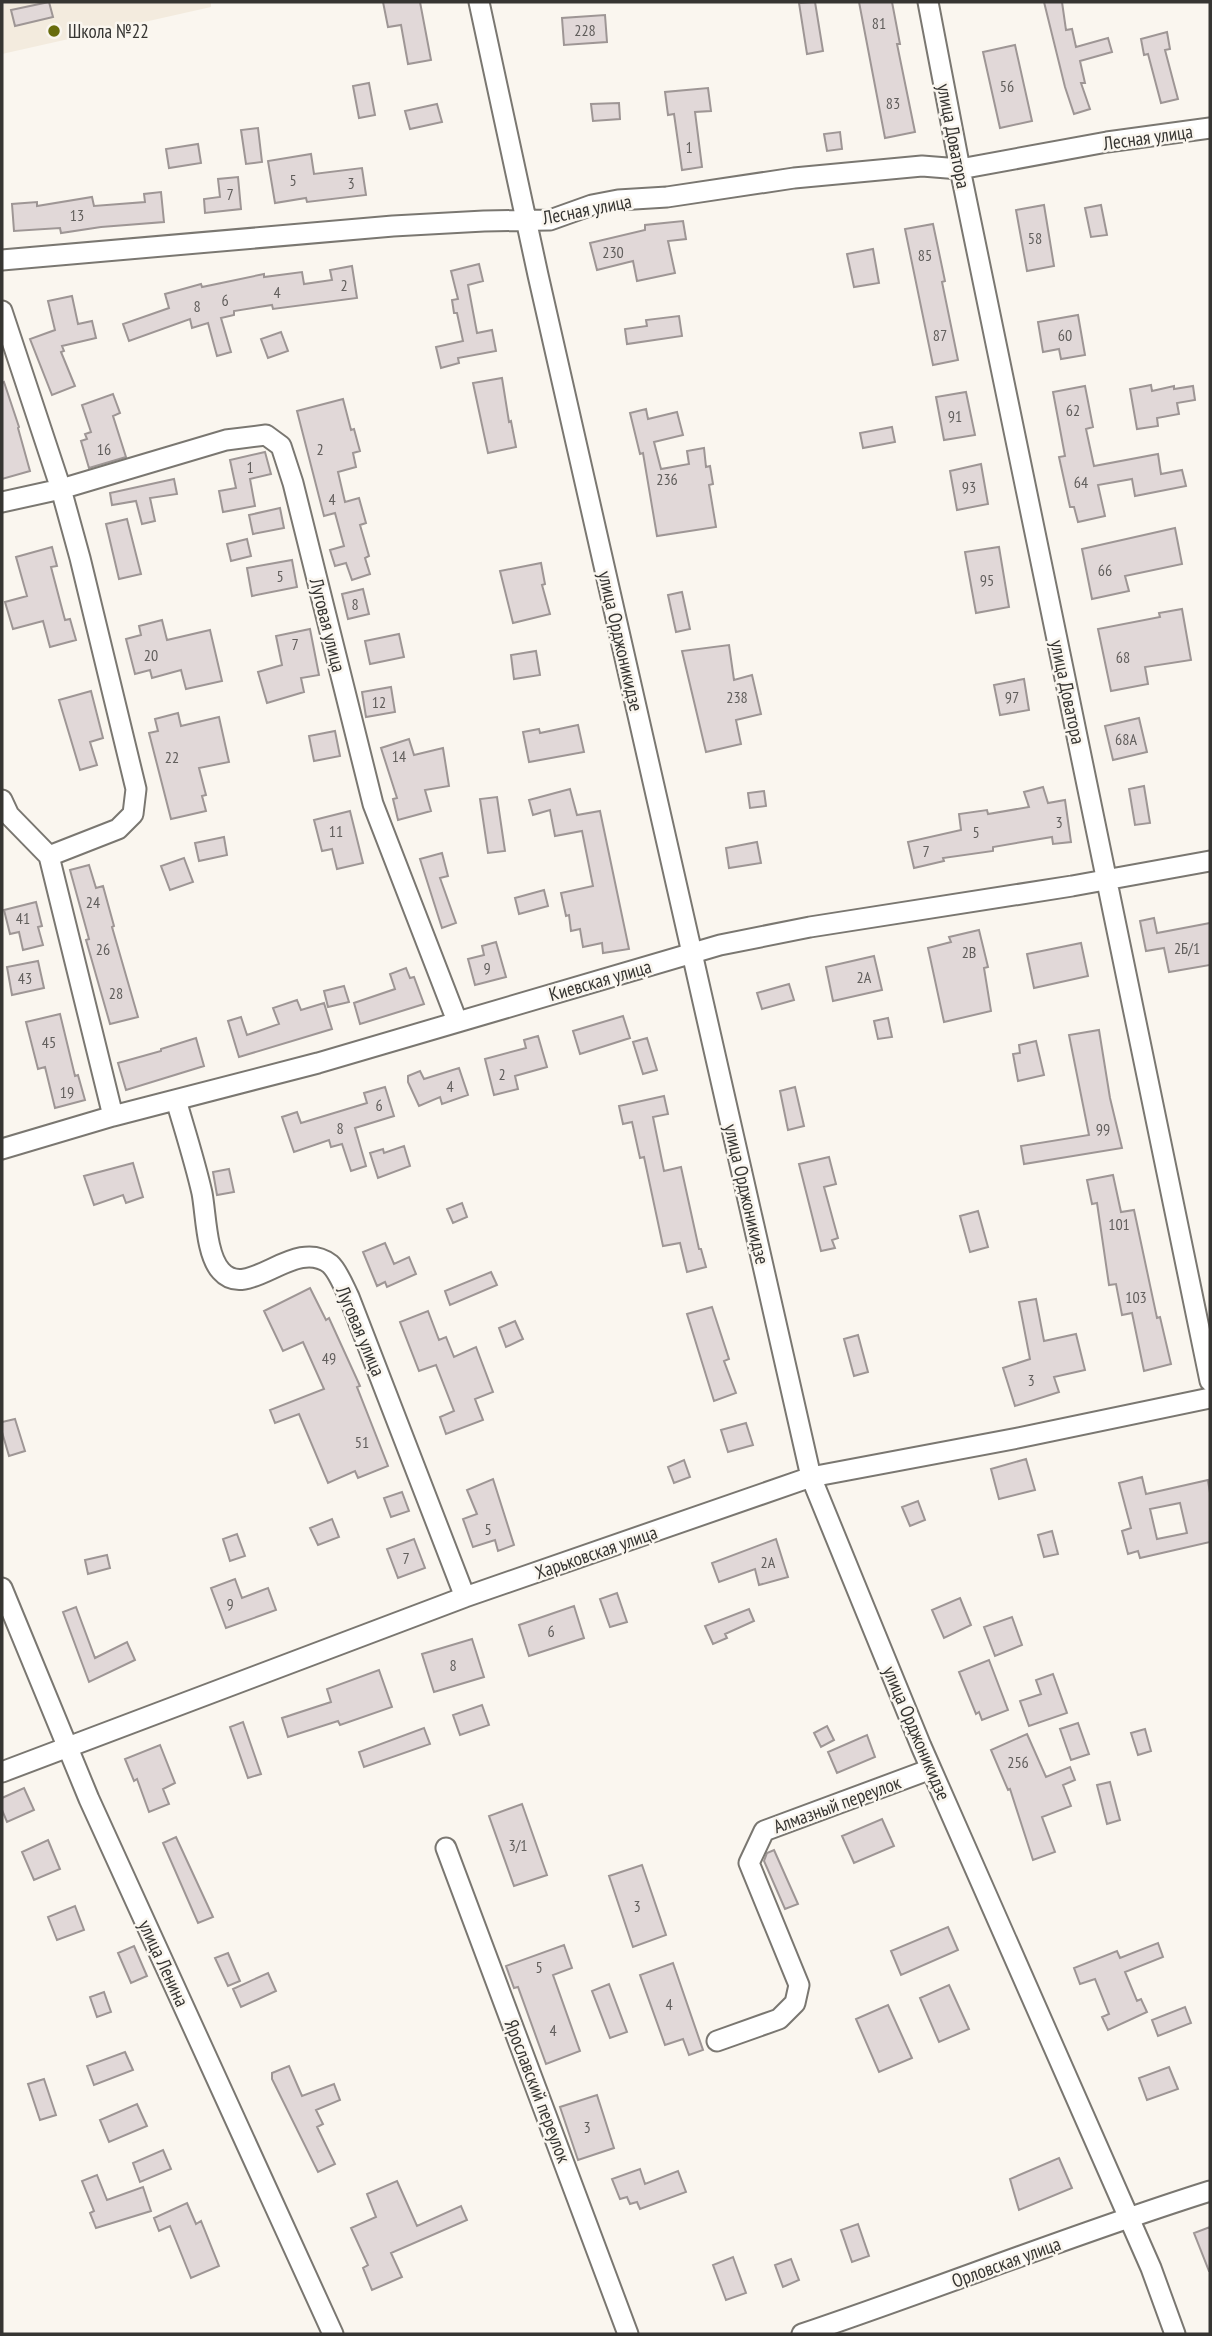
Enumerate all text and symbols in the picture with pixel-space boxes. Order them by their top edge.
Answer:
house number: 81 [872,13,886,33]
place label: Школа №22 [68,19,149,43]
house number: 228 [574,20,596,40]
marker: Школа №22 [46,23,62,39]
house number: 56 [1000,76,1014,96]
street label: улица Доватора [932,82,976,190]
house number: 83 [886,93,900,113]
street label: Лесная улица [1101,119,1194,155]
house number: 1 [685,137,693,157]
house number: 5 [289,170,297,190]
house number: 3 [347,173,355,193]
house number: 7 [226,184,234,204]
street label: Лесная улица [540,189,634,230]
house number: 13 [70,205,84,225]
house number: 58 [1028,228,1042,248]
house number: 230 [602,242,624,262]
house number: 85 [918,245,932,265]
house number: 2 [340,275,348,295]
house number: 4 [273,282,281,302]
house number: 6 [221,290,229,310]
house number: 8 [193,296,201,316]
house number: 87 [933,325,947,345]
house number: 60 [1058,325,1072,345]
house number: 62 [1066,400,1080,420]
house number: 91 [948,406,962,426]
house number: 16 [97,439,111,459]
house number: 2 [316,439,324,459]
house number: 1 [246,457,254,477]
house number: 236 [656,469,678,489]
house number: 64 [1074,472,1088,492]
house number: 93 [962,477,976,497]
house number: 4 [328,489,336,509]
house number: 66 [1098,560,1112,580]
house number: 5 [276,566,284,586]
street label: улица Орджоникидзе [593,568,649,714]
house number: 95 [980,570,994,590]
street label: Луговая улица [305,575,351,674]
house number: 8 [351,594,359,614]
house number: 7 [291,634,299,654]
street label: улица Доватора [1045,638,1091,746]
house number: 20 [144,645,158,665]
house number: 68 [1116,647,1130,667]
house number: 238 [726,687,748,707]
house number: 97 [1005,687,1019,707]
house number: 12 [372,692,386,712]
house number: 68А [1115,729,1137,749]
house number: 14 [392,746,406,766]
house number: 22 [165,747,179,767]
house number: 3 [1055,812,1063,832]
house number: 11 [329,821,343,841]
house number: 5 [972,822,980,842]
house number: 7 [922,841,930,861]
house number: 24 [86,892,100,912]
house number: 41 [16,908,30,928]
house number: 2Б/1 [1174,938,1200,958]
house number: 26 [96,939,110,959]
house number: 2В [962,942,976,962]
street label: Киевская улица [546,954,654,1006]
house number: 9 [483,958,491,978]
house number: 2А [857,967,872,987]
house number: 43 [18,968,32,988]
house number: 28 [109,983,123,1003]
house number: 45 [42,1032,56,1052]
house number: 2 [498,1064,506,1084]
house number: 4 [446,1076,454,1096]
house number: 19 [60,1082,74,1102]
house number: 6 [375,1095,383,1115]
house number: 8 [336,1118,344,1138]
house number: 99 [1096,1119,1110,1139]
street label: улица Орджоникидзе [719,1121,775,1267]
house number: 101 [1108,1214,1130,1234]
street label: Луговая улица [331,1281,391,1380]
house number: 103 [1125,1287,1147,1307]
house number: 49 [322,1348,336,1368]
house number: 3 [1027,1370,1035,1390]
house number: 51 [355,1432,369,1452]
house number: 5 [484,1519,492,1539]
street label: Харьковская улица [532,1520,660,1584]
house number: 7 [402,1548,410,1568]
house number: 2А [761,1552,776,1572]
house number: 9 [226,1594,234,1614]
house number: 6 [547,1621,555,1641]
house number: 8 [449,1655,457,1675]
street label: улица Орджоникидзе [878,1662,956,1804]
house number: 256 [1007,1752,1029,1772]
street label: Алмазный переулок [770,1770,905,1838]
house number: 3/1 [508,1835,528,1855]
house number: 3 [633,1896,641,1916]
street label: улица Ленина [134,1916,194,2010]
house number: 5 [535,1957,543,1977]
house number: 4 [665,1994,673,2014]
street label: Ярославский переулок [500,2016,577,2167]
house number: 4 [549,2020,557,2040]
house number: 3 [583,2117,591,2137]
street label: Орловская улица [948,2231,1064,2293]

